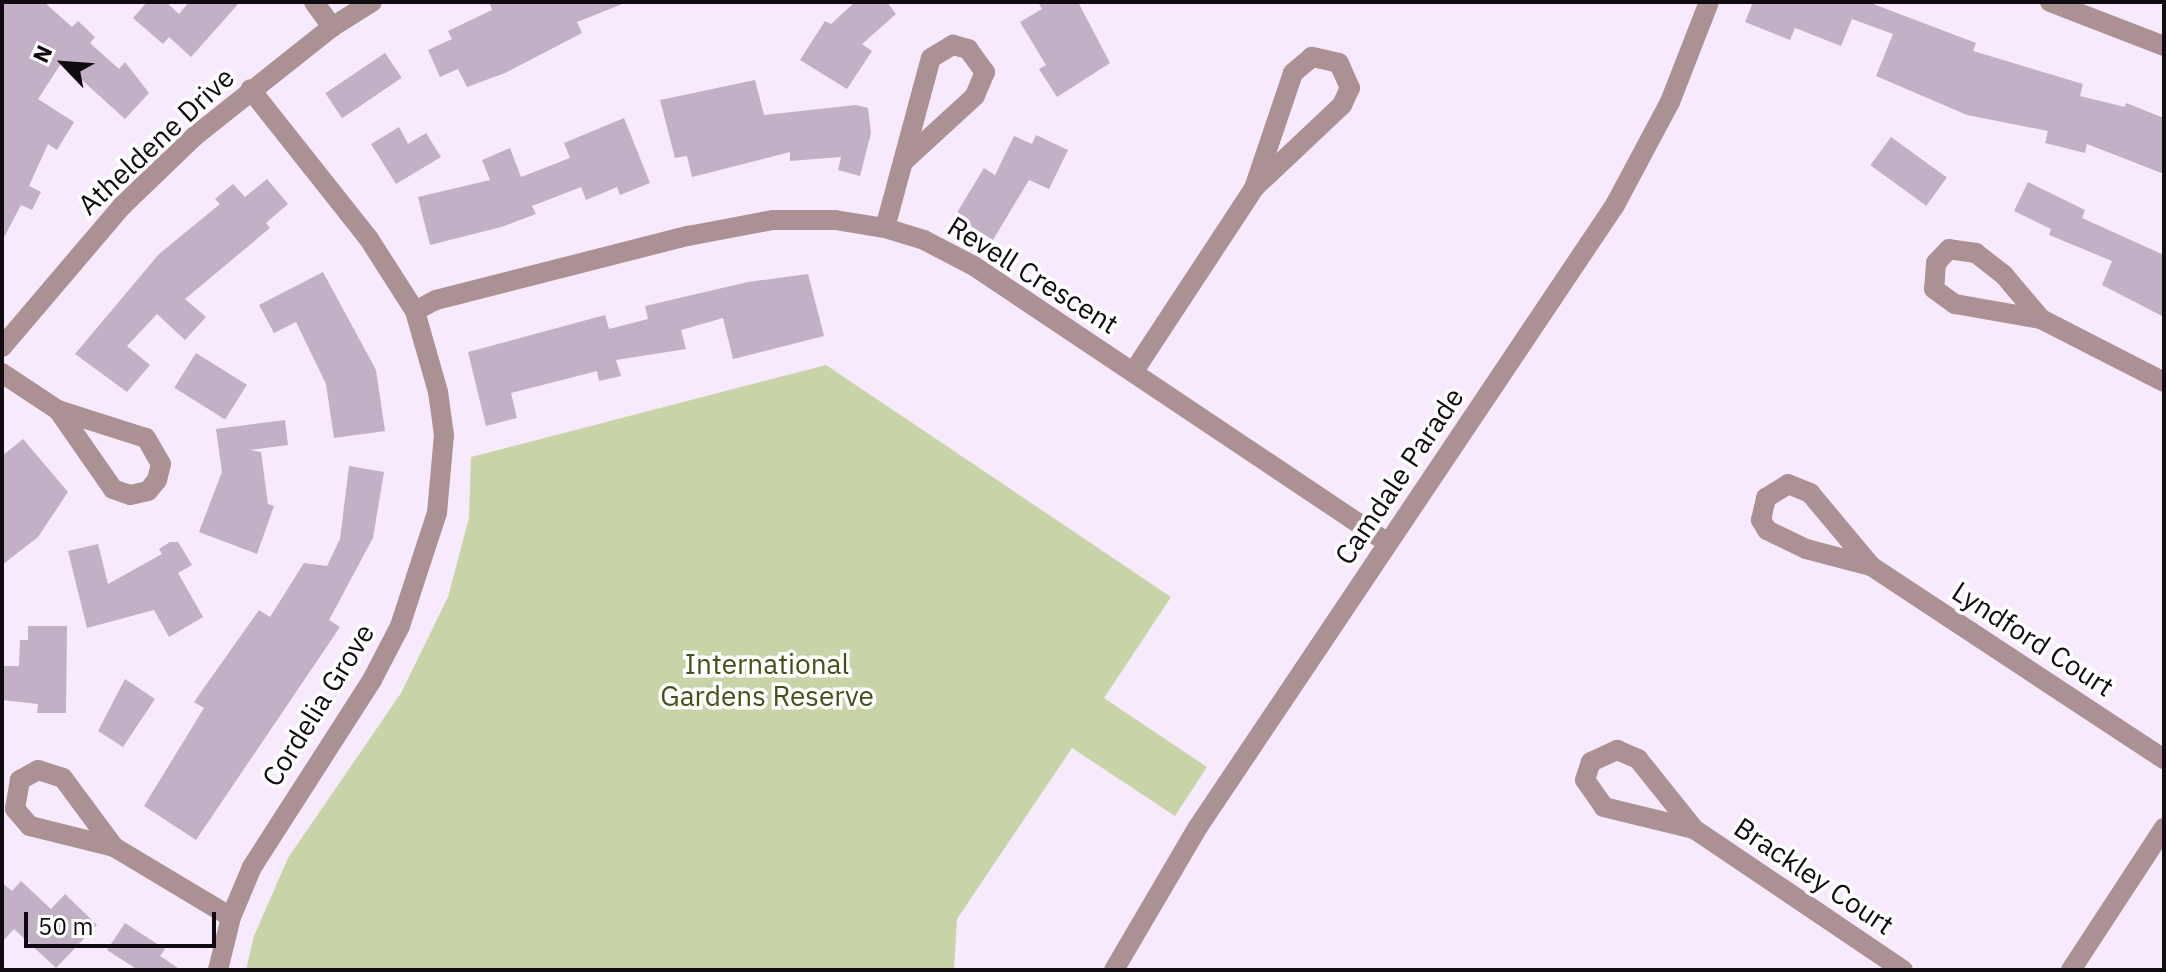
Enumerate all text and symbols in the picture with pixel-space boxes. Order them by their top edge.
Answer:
north arrow [24,24,104,104]
text: N [25,40,58,67]
street label: Atheldene Drive [71,60,241,222]
street label: Revell Crescent [941,209,1125,341]
street label: Camdale Parade [1327,381,1471,571]
street label: Lyndford Court [1946,574,2120,704]
street label: Cordelia Grove [255,618,381,792]
park label: International Gardens Reserve [660,647,874,713]
street label: Brackley Court [1728,810,1900,942]
scale bar [28,896,220,946]
text: 50 m [38,910,93,942]

